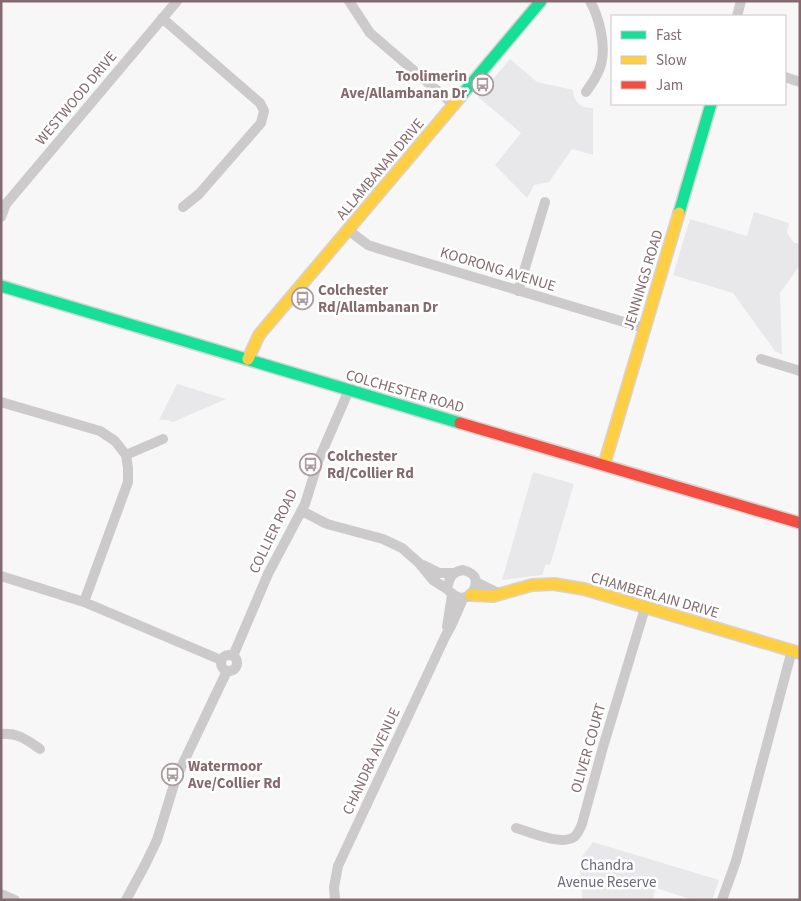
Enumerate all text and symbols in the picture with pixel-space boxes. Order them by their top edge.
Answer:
legend [611,15,786,105]
text: Fast [656,25,682,46]
street label: WESTWOOD DRIVE [31,47,122,150]
text: Slow [656,50,687,71]
place label: Toolimerin Ave/Allambanan Dr [340,66,467,104]
bus stop icon: Toolimerin Ave/Allambanan Dr [471,73,495,97]
text: Jam [656,75,683,96]
street label: ALLAMBANAN DRIVE [332,114,429,225]
street label: JENNINGS ROAD [618,227,669,333]
street label: KOORONG AVENUE [438,242,558,297]
place label: Colchester Rd/Allambanan Dr [318,280,438,318]
bus stop icon: Colchester Rd/Allambanan Dr [290,287,314,311]
street label: COLCHESTER ROAD [343,365,466,418]
place label: Colchester Rd/Collier Rd [327,446,414,484]
bus stop icon: Colchester Rd/Collier Rd [299,453,323,477]
street label: COLLIER ROAD [244,485,303,577]
street label: CHAMBERLAIN DRIVE [588,567,721,624]
street label: OLIVER COURT [566,701,611,795]
street label: CHANDRA AVENUE [337,704,405,818]
place label: Watermoor Ave/Collier Rd [187,756,281,794]
bus stop icon: Watermoor Ave/Collier Rd [160,763,184,787]
park label: Chandra Avenue Reserve [558,855,656,893]

